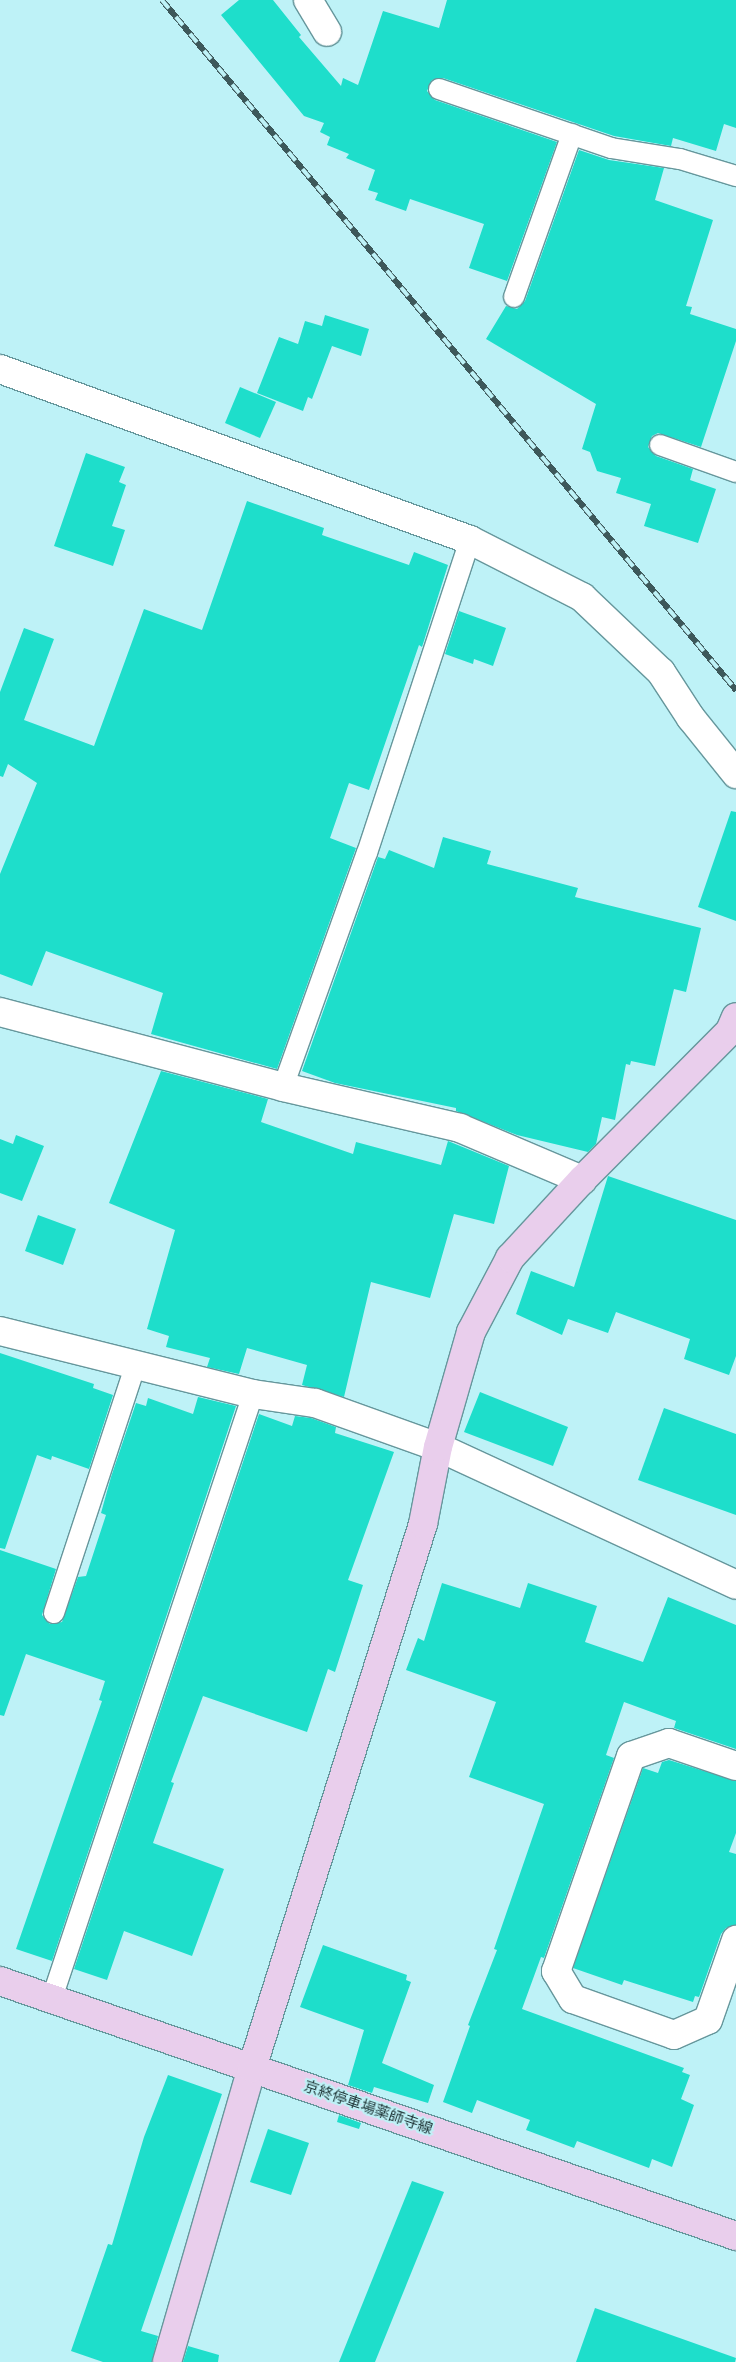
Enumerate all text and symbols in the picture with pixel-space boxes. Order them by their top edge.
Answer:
street label: 京終停車場薬師寺線 [301,2078,435,2138]

